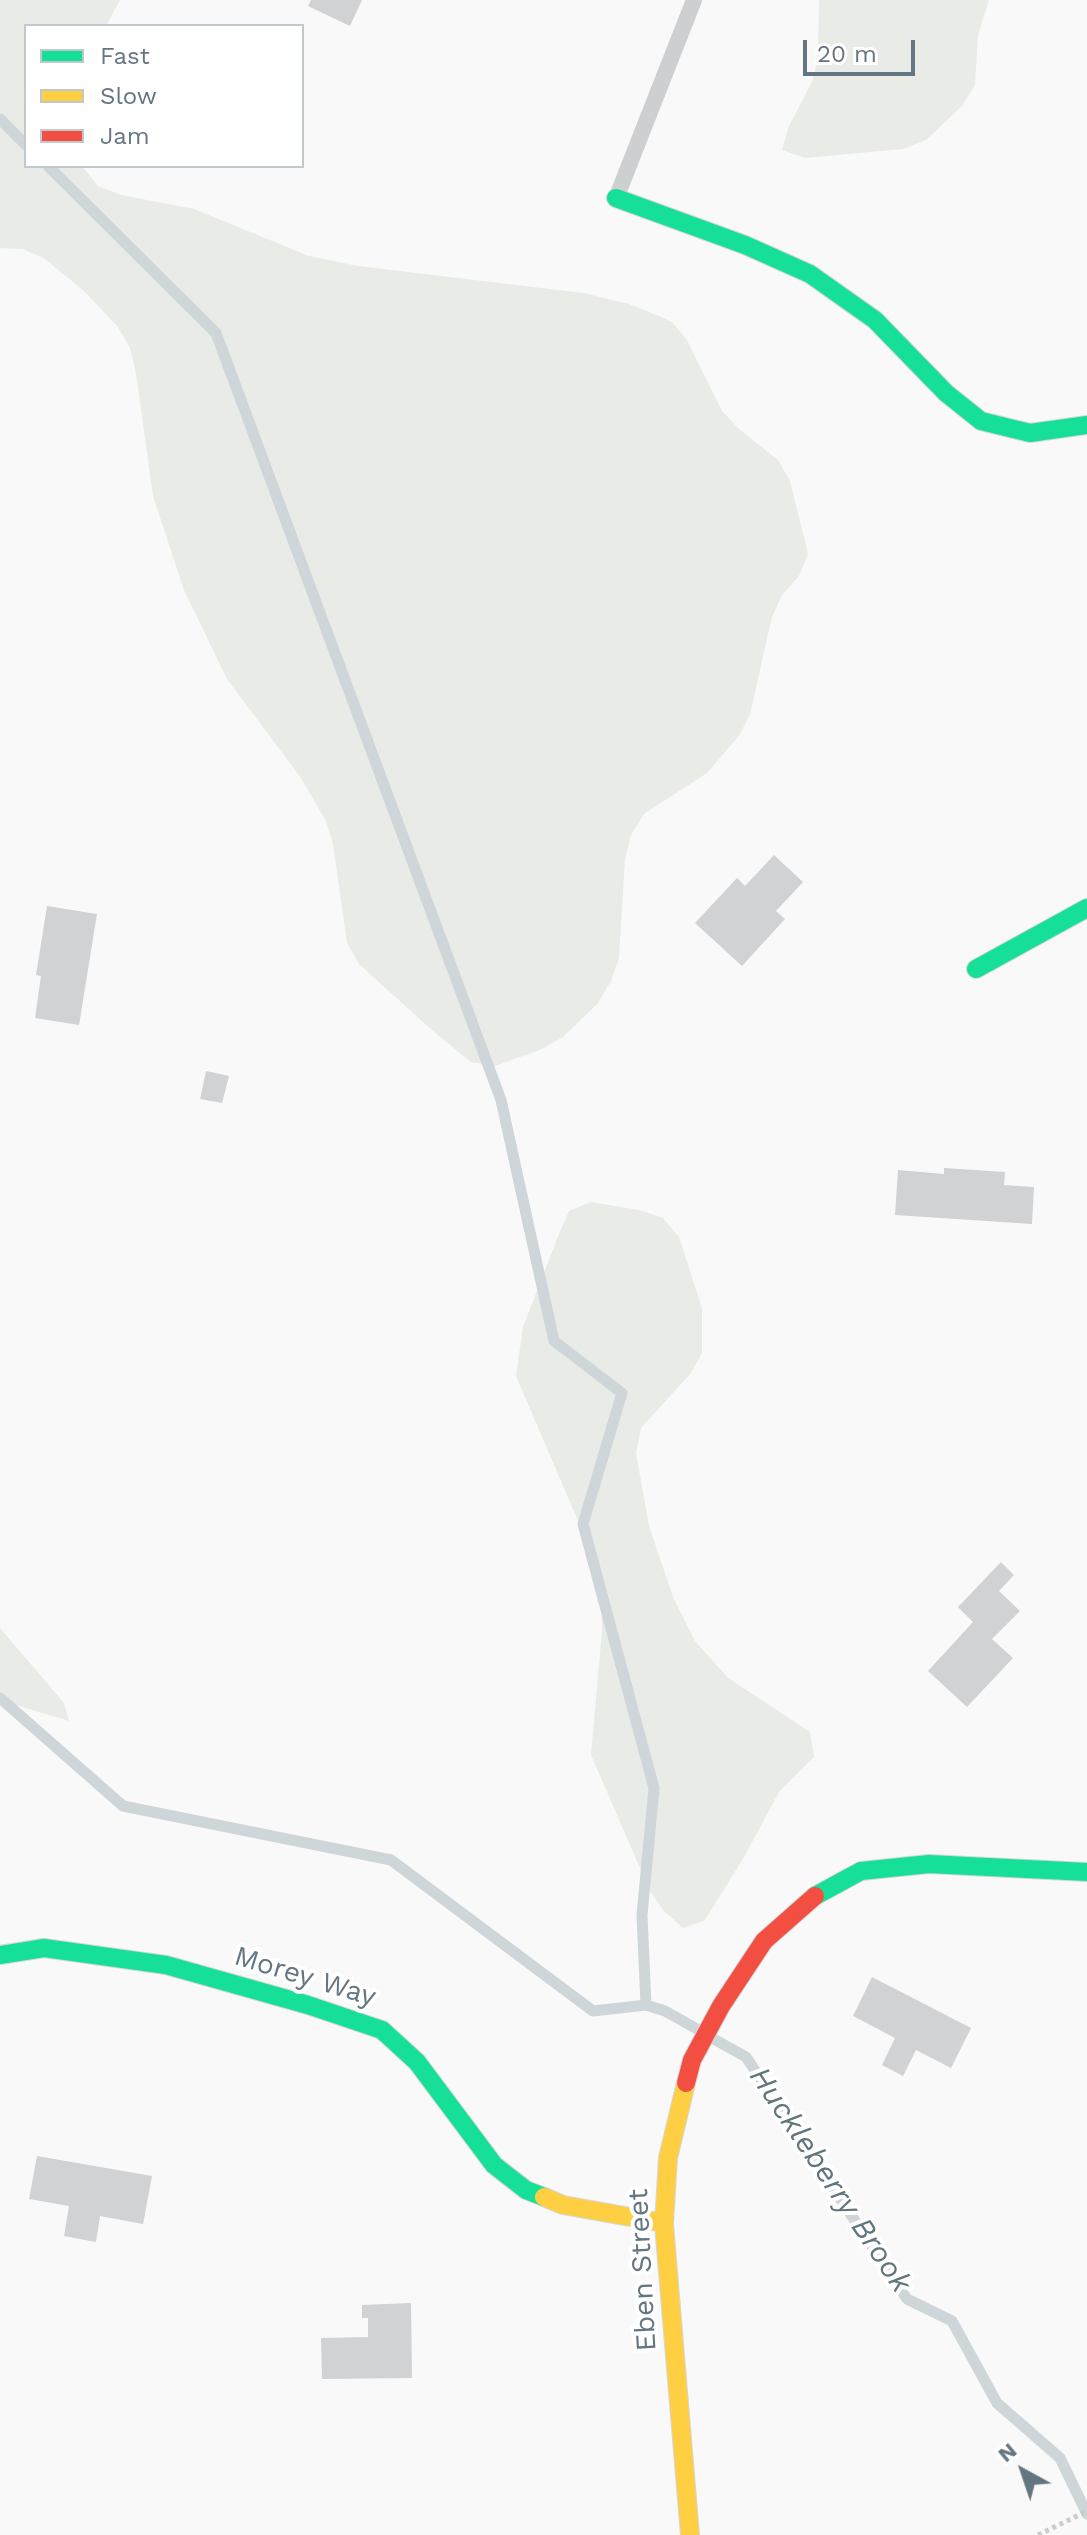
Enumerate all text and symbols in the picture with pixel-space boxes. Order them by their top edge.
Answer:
legend [24,24,304,168]
scale bar [807,24,919,74]
text: 20 m [817,40,877,68]
text: Fast [100,42,150,70]
text: Slow [100,82,157,110]
text: Jam [100,122,150,150]
street label: Morey Way [230,1940,380,2014]
water label: Huckleberry Brook [741,2060,919,2300]
street label: Eben Street [622,2188,664,2352]
north arrow [983,2431,1063,2511]
text: N [993,2437,1022,2467]

